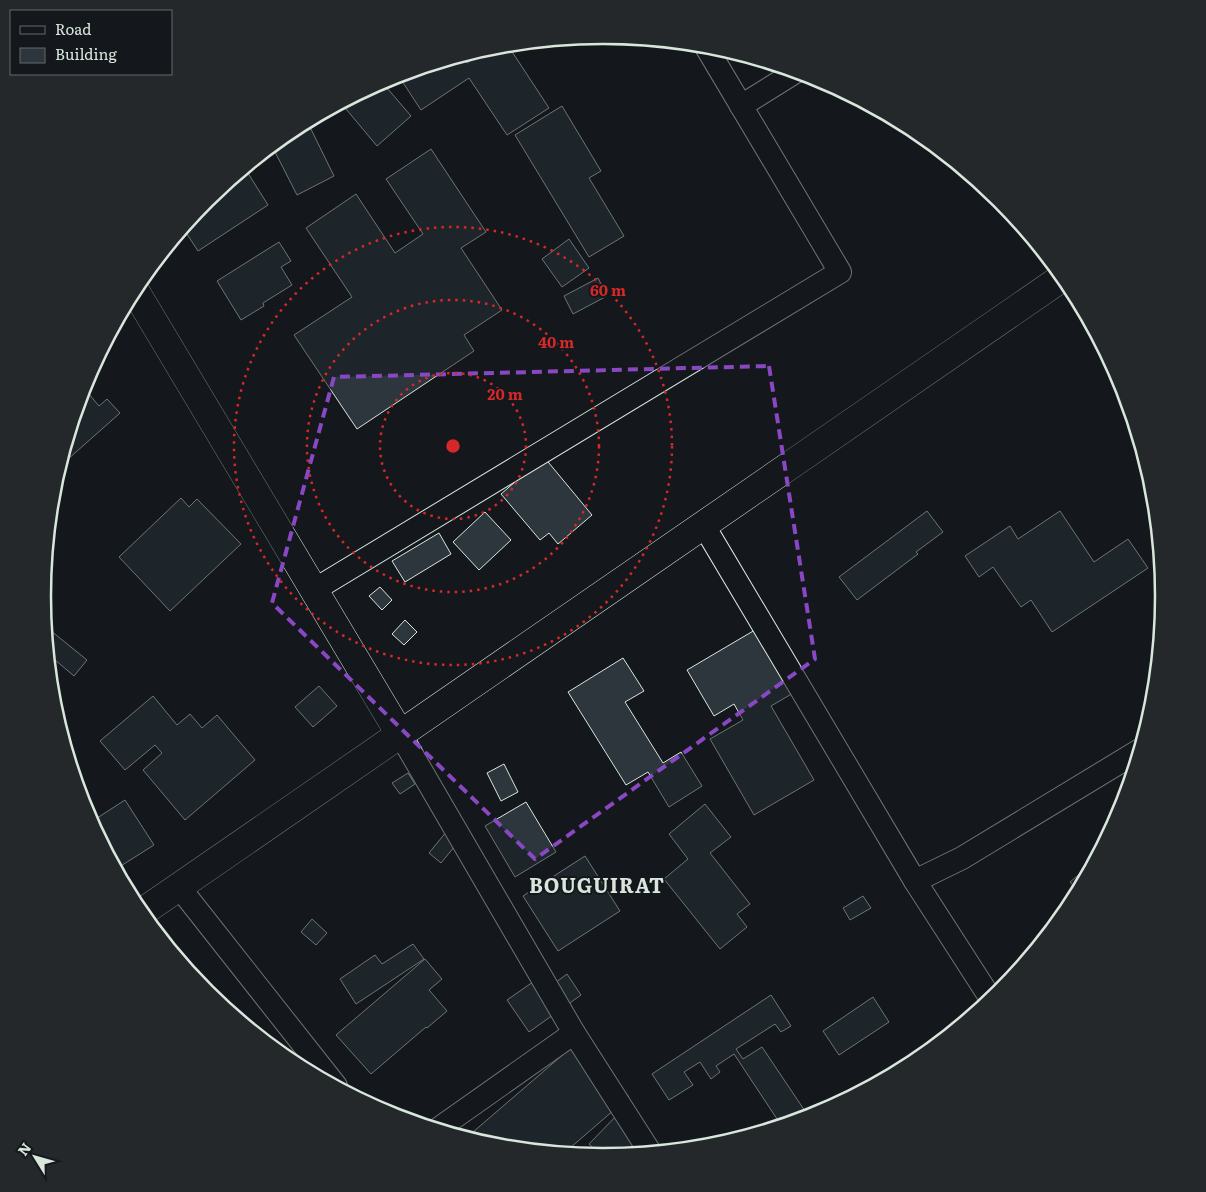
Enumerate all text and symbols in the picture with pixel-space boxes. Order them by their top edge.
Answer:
legend [10,10,172,75]
text: Road [55,17,91,40]
text: Building [55,42,117,65]
text: 60 m [590,278,626,301]
text: 40 m [538,330,574,353]
text: 20 m [487,382,523,405]
centre of rings [444,437,462,455]
district label: BOUGUIRAT [529,869,665,899]
north arrow [10,1132,60,1182]
text: N [12,1138,35,1159]

